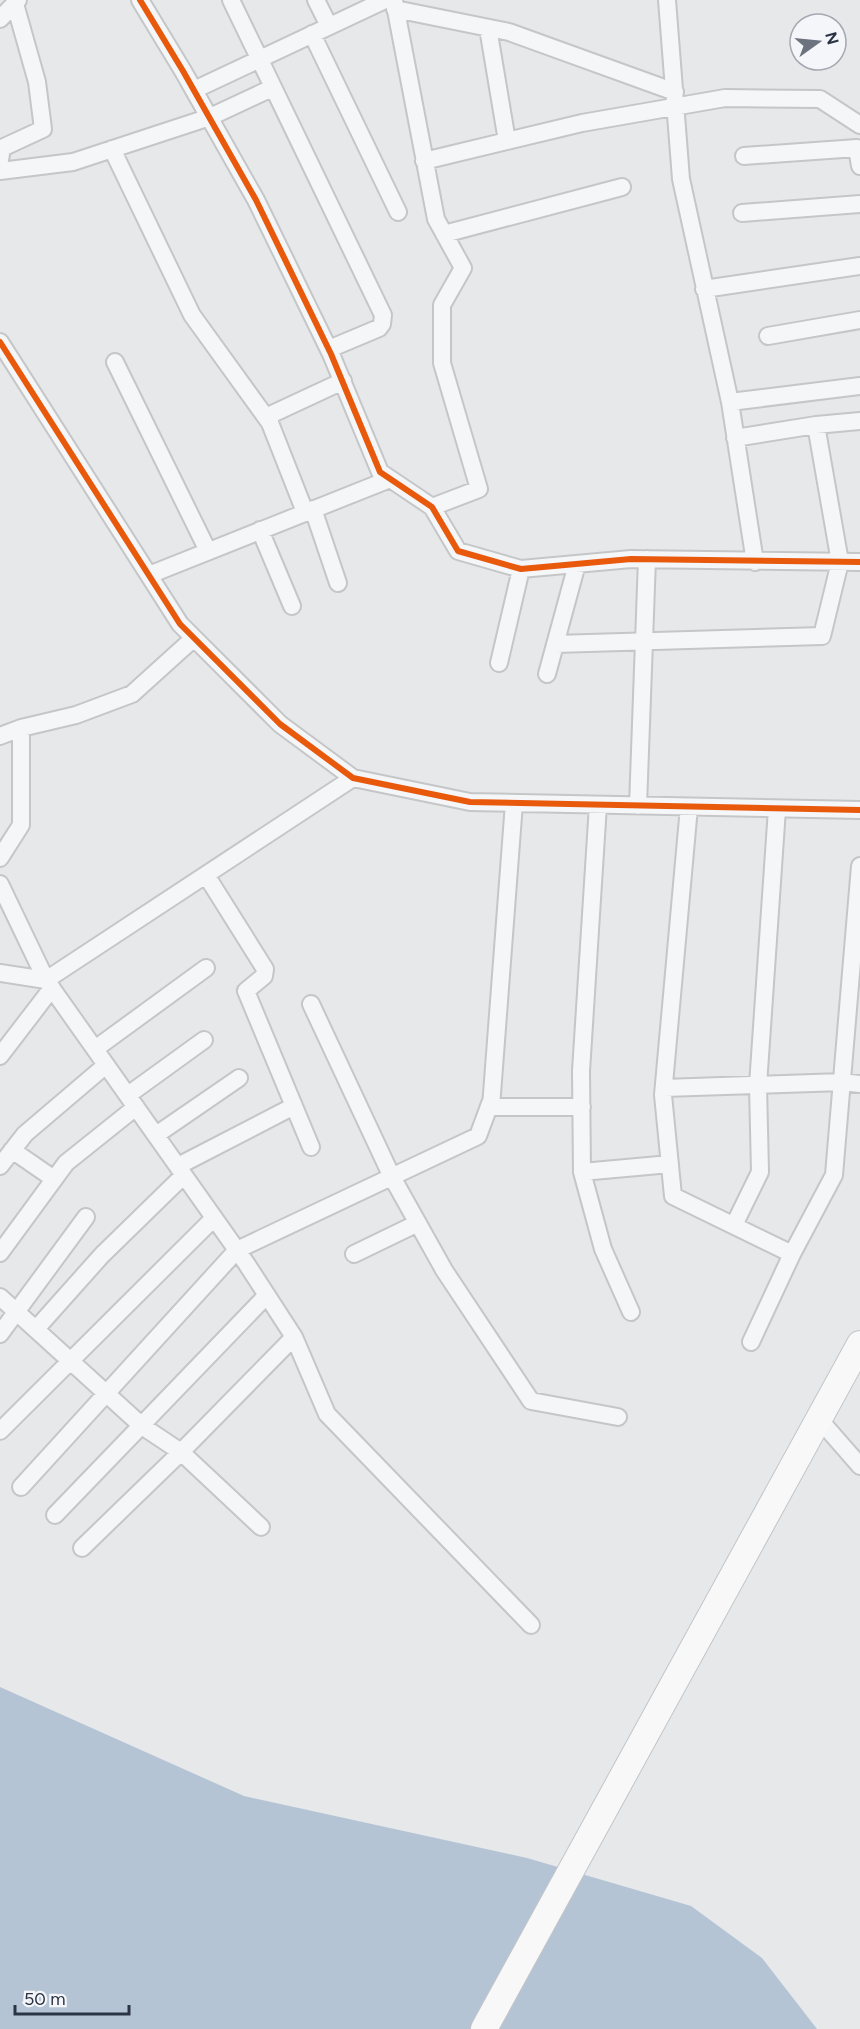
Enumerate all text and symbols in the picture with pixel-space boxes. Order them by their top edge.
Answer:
north arrow [788,12,848,72]
text: N [821,30,843,47]
scale bar [15,1978,129,2016]
text: 50 m [24,1988,66,2010]

